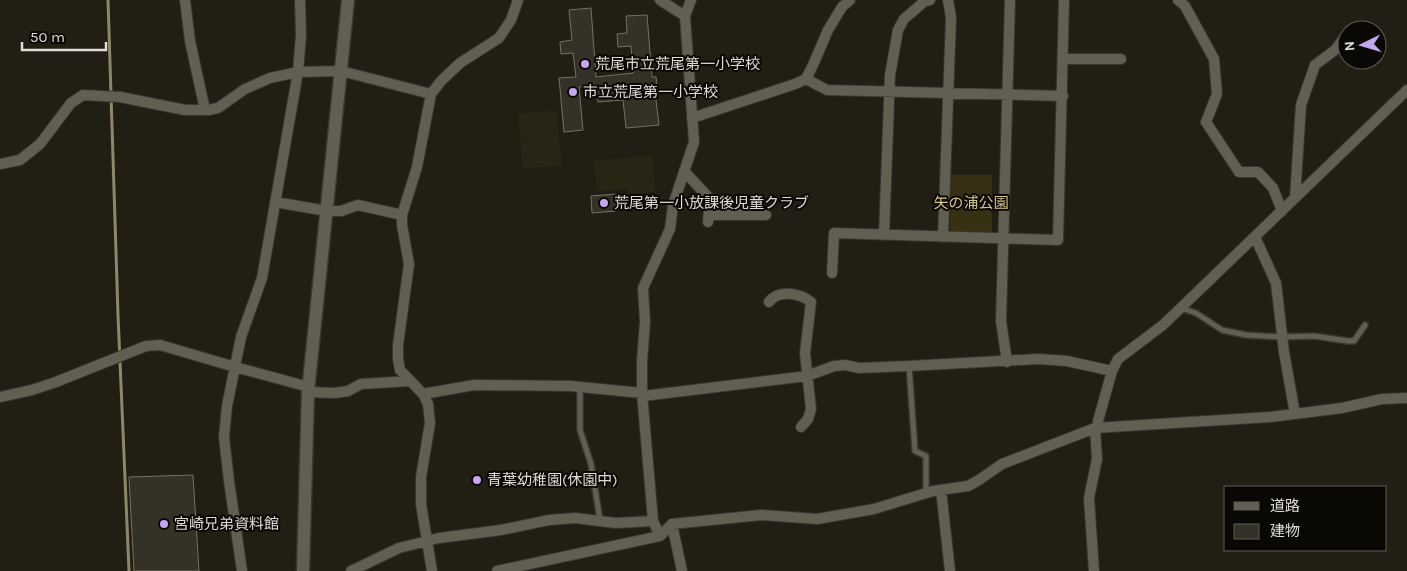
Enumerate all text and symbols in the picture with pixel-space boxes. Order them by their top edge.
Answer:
scale bar [22,20,106,52]
north arrow [1337,20,1387,70]
text: 50 m [30,28,65,46]
text: N [1341,40,1358,52]
place label: 荒尾市立荒尾第一小学校 [595,55,760,73]
marker: 荒尾市立荒尾第一小学校 [579,58,591,70]
place label: 市立荒尾第一小学校 [583,83,718,101]
marker: 市立荒尾第一小学校 [567,86,579,98]
place label: 荒尾第一小放課後児童クラブ [614,194,809,212]
park label: 矢の浦公園 [933,194,1009,212]
marker: 荒尾第一小放課後児童クラブ [598,197,610,209]
place label: 青葉幼稚園(休園中) [487,471,618,489]
marker: 青葉幼稚園(休園中) [471,474,483,486]
legend [1224,486,1387,551]
text: 道路 [1270,497,1300,515]
place label: 宮崎兄弟資料館 [174,515,279,533]
marker: 宮崎兄弟資料館 [158,518,170,530]
text: 建物 [1270,522,1300,540]

